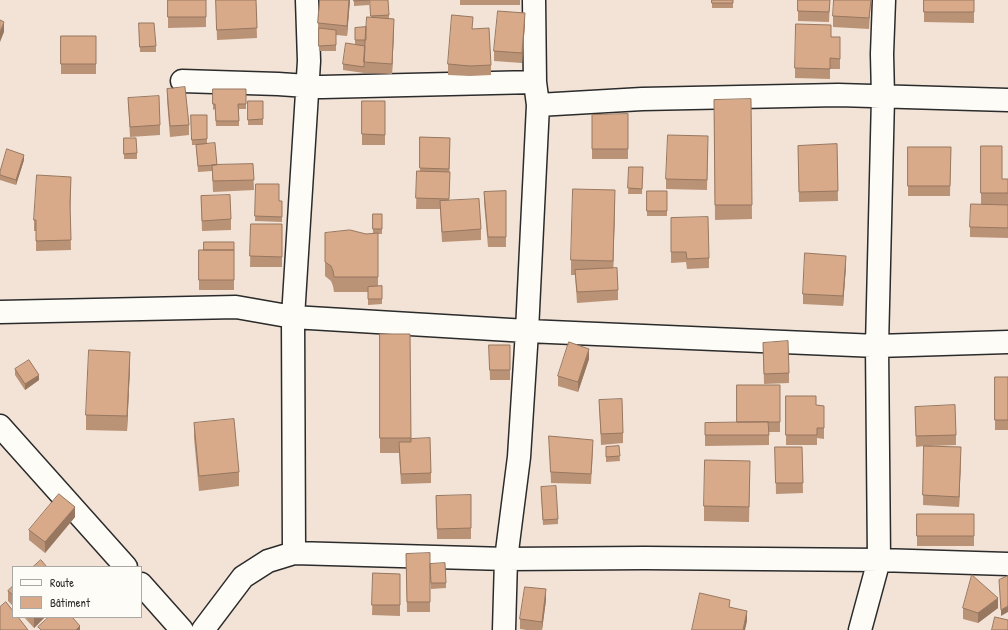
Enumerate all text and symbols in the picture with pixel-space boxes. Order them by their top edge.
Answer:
legend [12,566,142,618]
text: Route [50,574,74,591]
text: Bâtiment [50,594,90,611]

